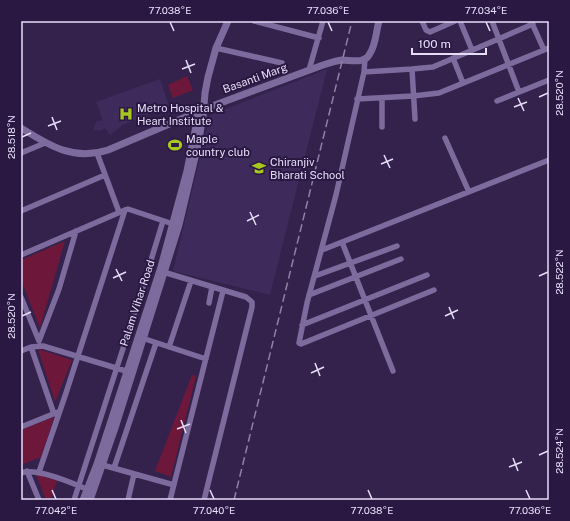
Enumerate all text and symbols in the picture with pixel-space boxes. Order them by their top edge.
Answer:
text: 77.038°E [149,4,191,16]
text: 77.036°E [307,4,349,16]
text: 77.034°E [465,4,507,16]
scale bar [412,30,486,56]
text: 100 m [418,37,451,51]
street label: Basanti Marg [221,61,289,95]
text: 28.520°N [553,70,565,116]
place label: Metro Hospital & Heart Institute [137,102,224,127]
hospital icon: Metro Hospital & Heart Institute [118,106,134,122]
text: 28.518°N [5,115,17,159]
place label: Maple country club [186,133,250,158]
sports icon: Maple country club [167,137,183,153]
place label: Chiranjiv Bharati School [270,156,345,181]
school or university icon: Chiranjiv Bharati School [251,160,267,176]
text: 28.522°N [553,249,565,295]
street label: Palam Vihar Road [117,258,157,348]
text: 28.520°N [5,293,17,339]
text: 28.524°N [553,428,565,474]
text: 77.042°E [35,504,77,516]
text: 77.040°E [193,504,235,516]
text: 77.038°E [351,504,393,516]
text: 77.036°E [509,504,551,516]

